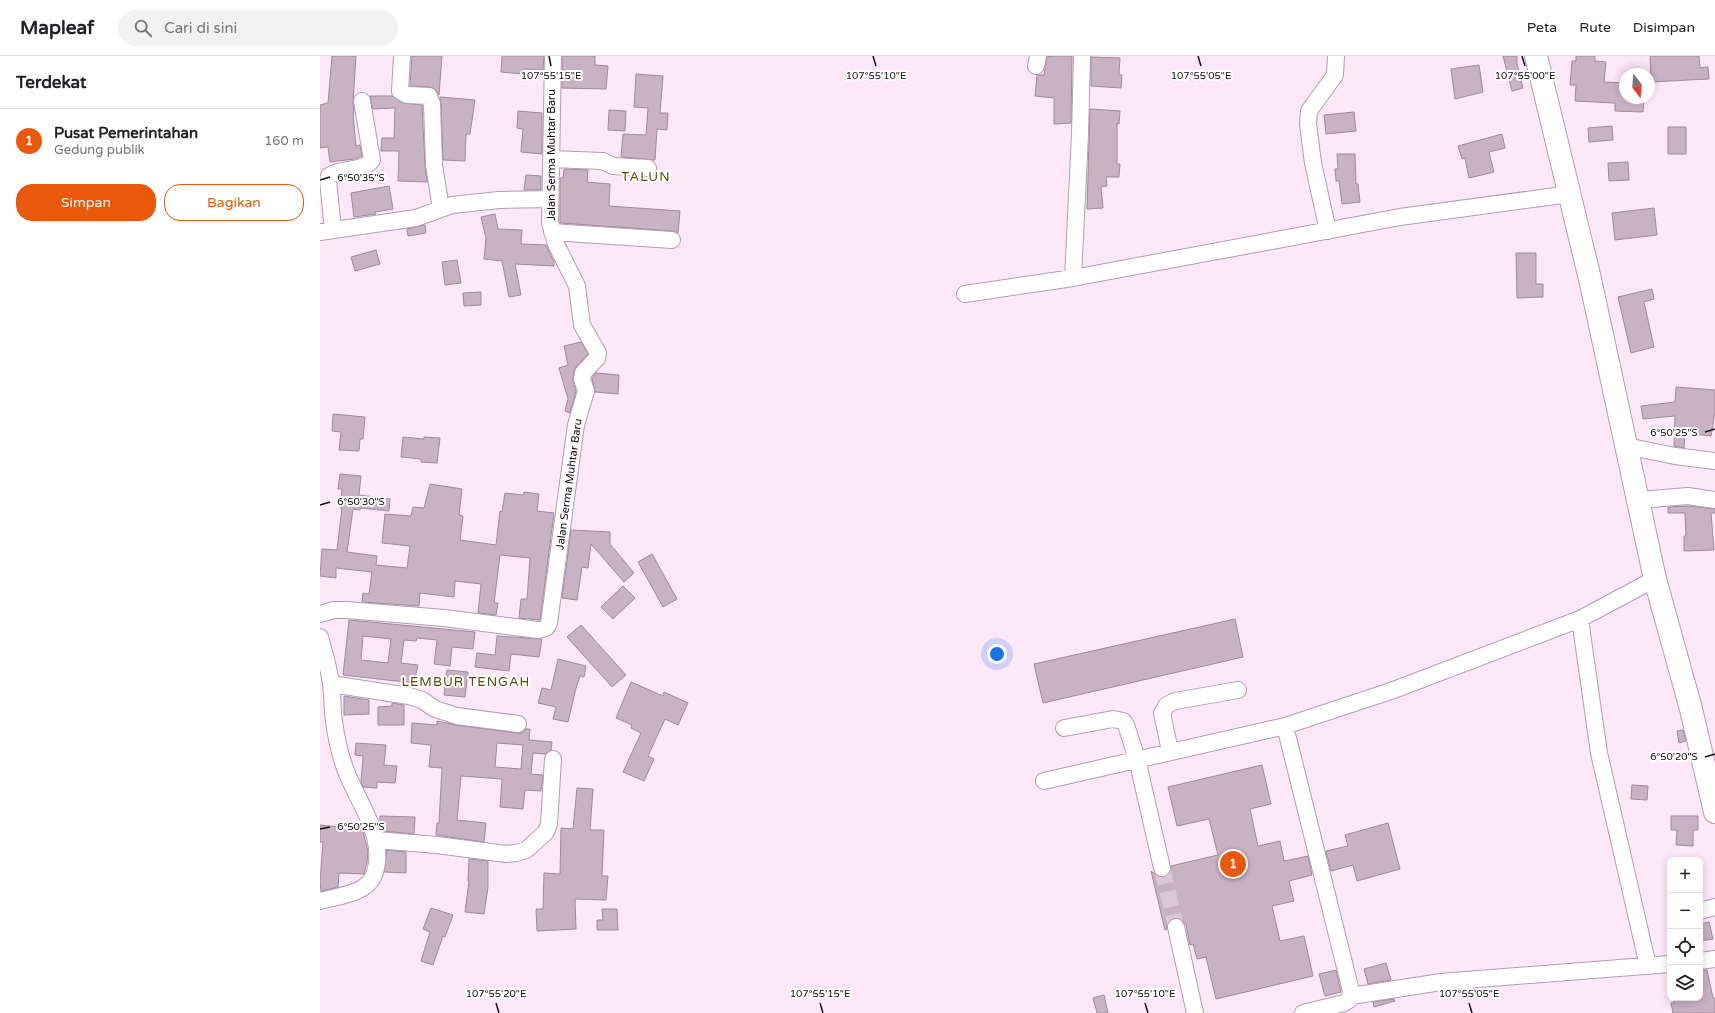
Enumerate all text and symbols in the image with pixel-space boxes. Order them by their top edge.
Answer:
search box [118,10,398,46]
text: Mapleaf [20,17,94,39]
icon: search [132,17,154,39]
text: Cari di sini [164,19,237,37]
text: Peta [1527,19,1557,36]
text: Rute [1579,19,1611,36]
text: Disimpan [1633,19,1695,36]
north arrow [1619,68,1655,104]
text: 107°55'15"E [521,70,581,82]
text: 107°55'10"E [846,70,906,82]
text: 107°55'05"E [1171,70,1231,82]
text: 107°55'00"E [1495,70,1555,82]
text: Terdekat [16,72,86,93]
street label: Jalan Serma Muhtar Baru [545,89,558,221]
text: Pusat Pemerintahan [54,124,198,142]
text: 1 [25,133,33,149]
text: 160 m [264,133,304,149]
text: Gedung publik [54,142,145,158]
district label: TALUN [621,169,671,185]
text: 6°50'35"S [337,172,385,184]
button: Simpan [16,184,156,221]
button: Bagikan [164,184,304,221]
street label: Jalan Serma Muhtar Baru [553,418,585,550]
text: 6°50'25"S [1650,427,1698,439]
text: 6°50'30"S [337,496,385,508]
your location [987,644,1007,664]
district label: LEMBUR TENGAH [402,674,530,690]
text: 6°50'20"S [1650,751,1698,763]
text: 6°50'25"S [337,821,385,833]
pin: 1 [1220,849,1246,879]
map controls [1667,857,1703,1001]
button: + [1667,857,1703,893]
button: − [1667,893,1703,929]
button: locate [1667,929,1703,965]
button: layers [1667,965,1703,1001]
text: 107°55'20"E [466,988,526,1000]
text: 107°55'15"E [790,988,850,1000]
text: 107°55'10"E [1115,988,1175,1000]
text: 107°55'05"E [1439,988,1499,1000]

